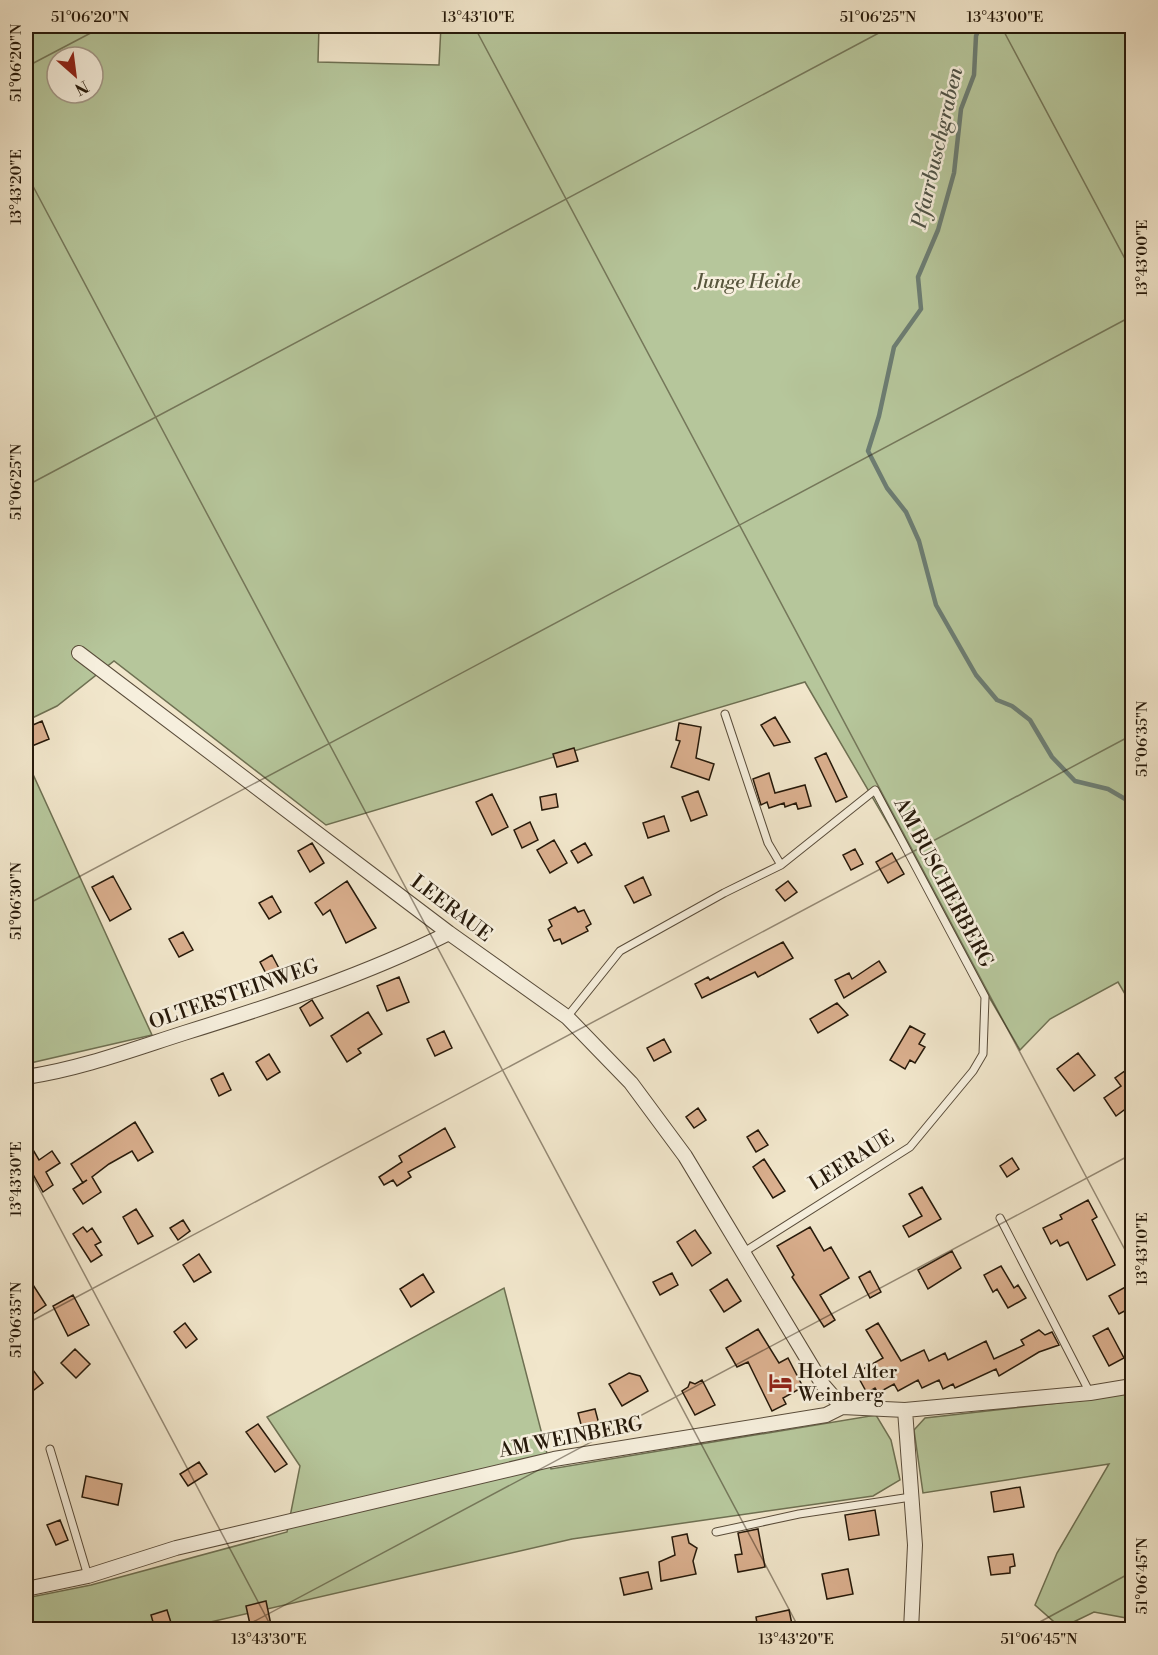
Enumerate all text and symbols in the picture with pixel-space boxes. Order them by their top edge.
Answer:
text: 51°06'20"N [51,8,129,27]
text: 13°43'10"E [442,8,514,27]
text: 51°06'25"N [840,8,916,27]
text: 13°43'00"E [967,8,1043,27]
text: 51°06'20"N [7,24,26,102]
north arrow [45,45,105,105]
water label: Pfarrbuschgraben [907,65,969,232]
text: N [71,76,92,99]
text: 13°43'20"E [7,149,26,225]
text: 13°43'00"E [1133,220,1152,296]
park label: Junge Heide [694,270,801,295]
text: 51°06'25"N [7,444,26,520]
text: 51°06'35"N [1133,701,1152,777]
street label: AM BUSCHERBERG [887,793,998,972]
text: 51°06'30"N [7,862,26,940]
street label: LEERAUE [405,870,497,948]
street label: OLTERSTEINWEG [146,954,322,1036]
street label: LEERAUE [805,1125,899,1197]
text: 13°43'30"E [7,1141,26,1217]
text: 13°43'10"E [1133,1213,1152,1285]
text: 51°06'35"N [7,1282,26,1358]
place label: Hotel Alter Weinberg [797,1360,898,1408]
hotel icon: Hotel Alter Weinberg [767,1370,793,1396]
street label: AM WEINBERG [496,1412,645,1464]
text: 51°06'45"N [1133,1538,1152,1614]
text: 13°43'30"E [231,1630,307,1649]
text: 13°43'20"E [758,1630,834,1649]
text: 51°06'45"N [1001,1630,1077,1649]

